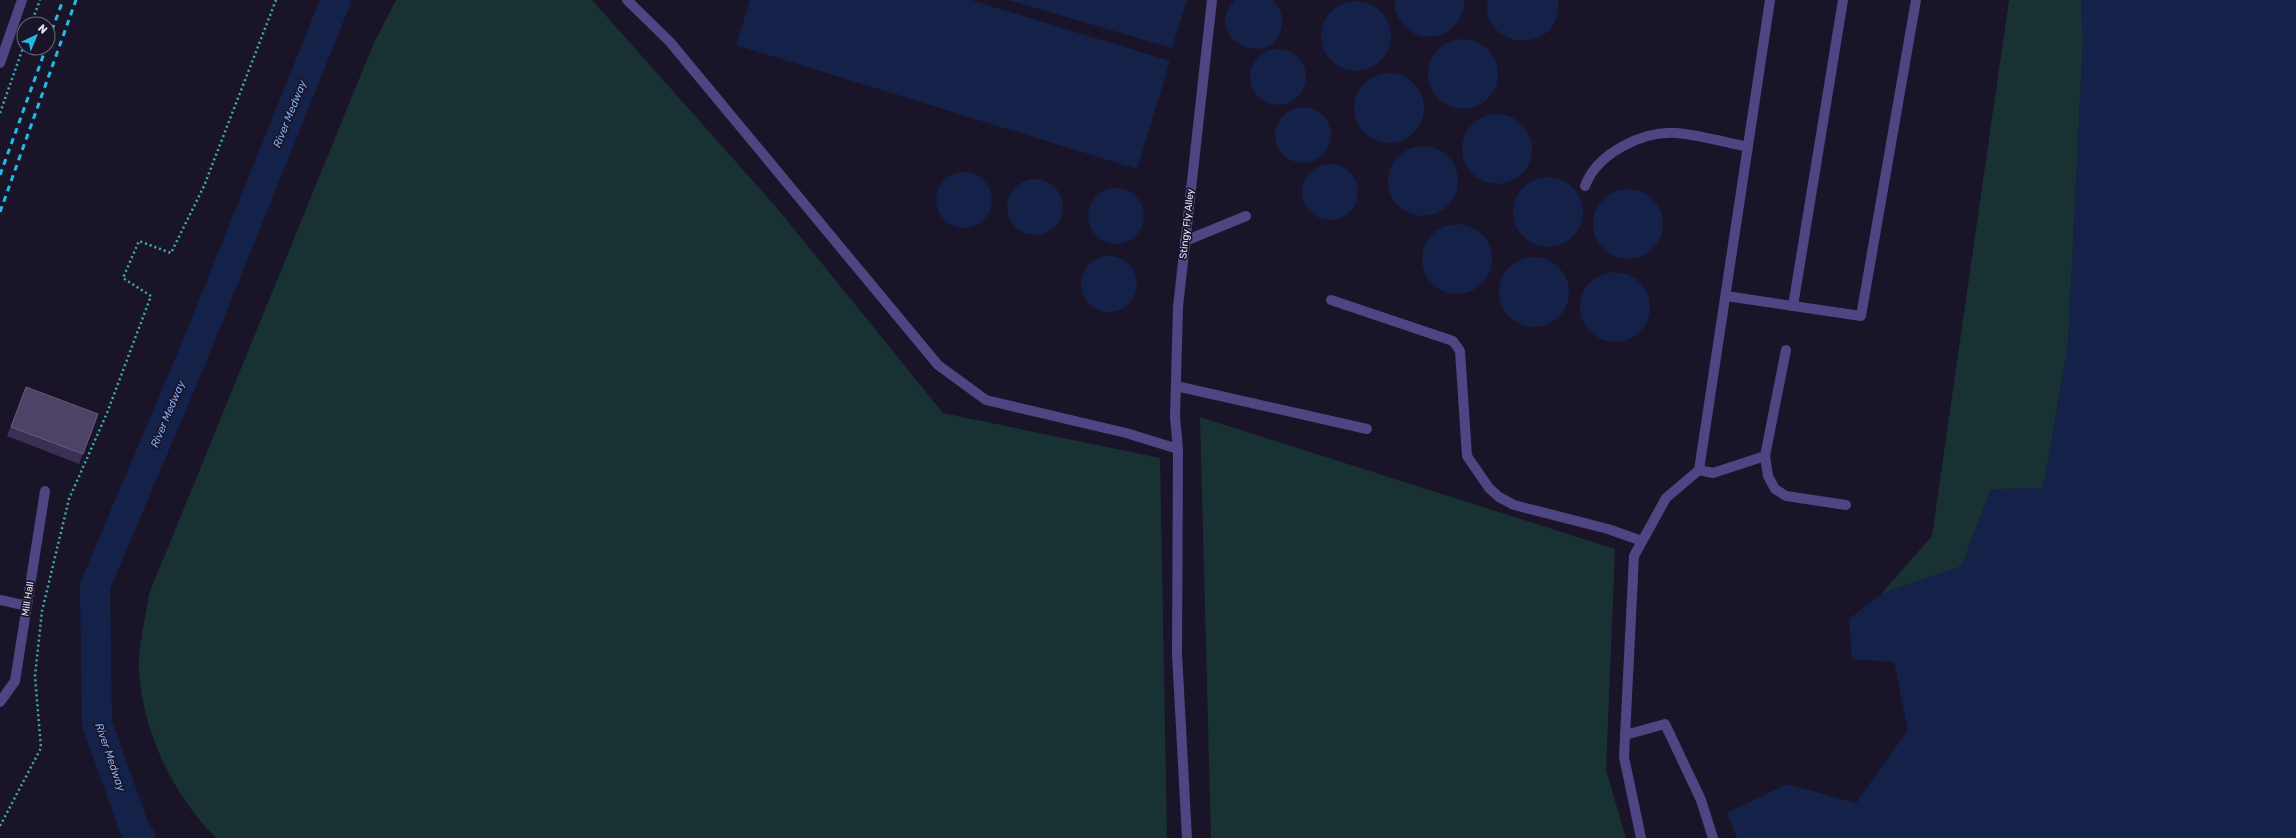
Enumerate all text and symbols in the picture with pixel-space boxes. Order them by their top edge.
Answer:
north arrow [16,16,56,56]
text: N [35,22,50,37]
water label: River Medway [271,78,310,150]
street label: Stingy Fly Alley [1177,188,1197,260]
water label: River Medway [148,378,188,449]
street label: Mill Hall [19,581,37,617]
water label: River Medway [92,721,128,794]

